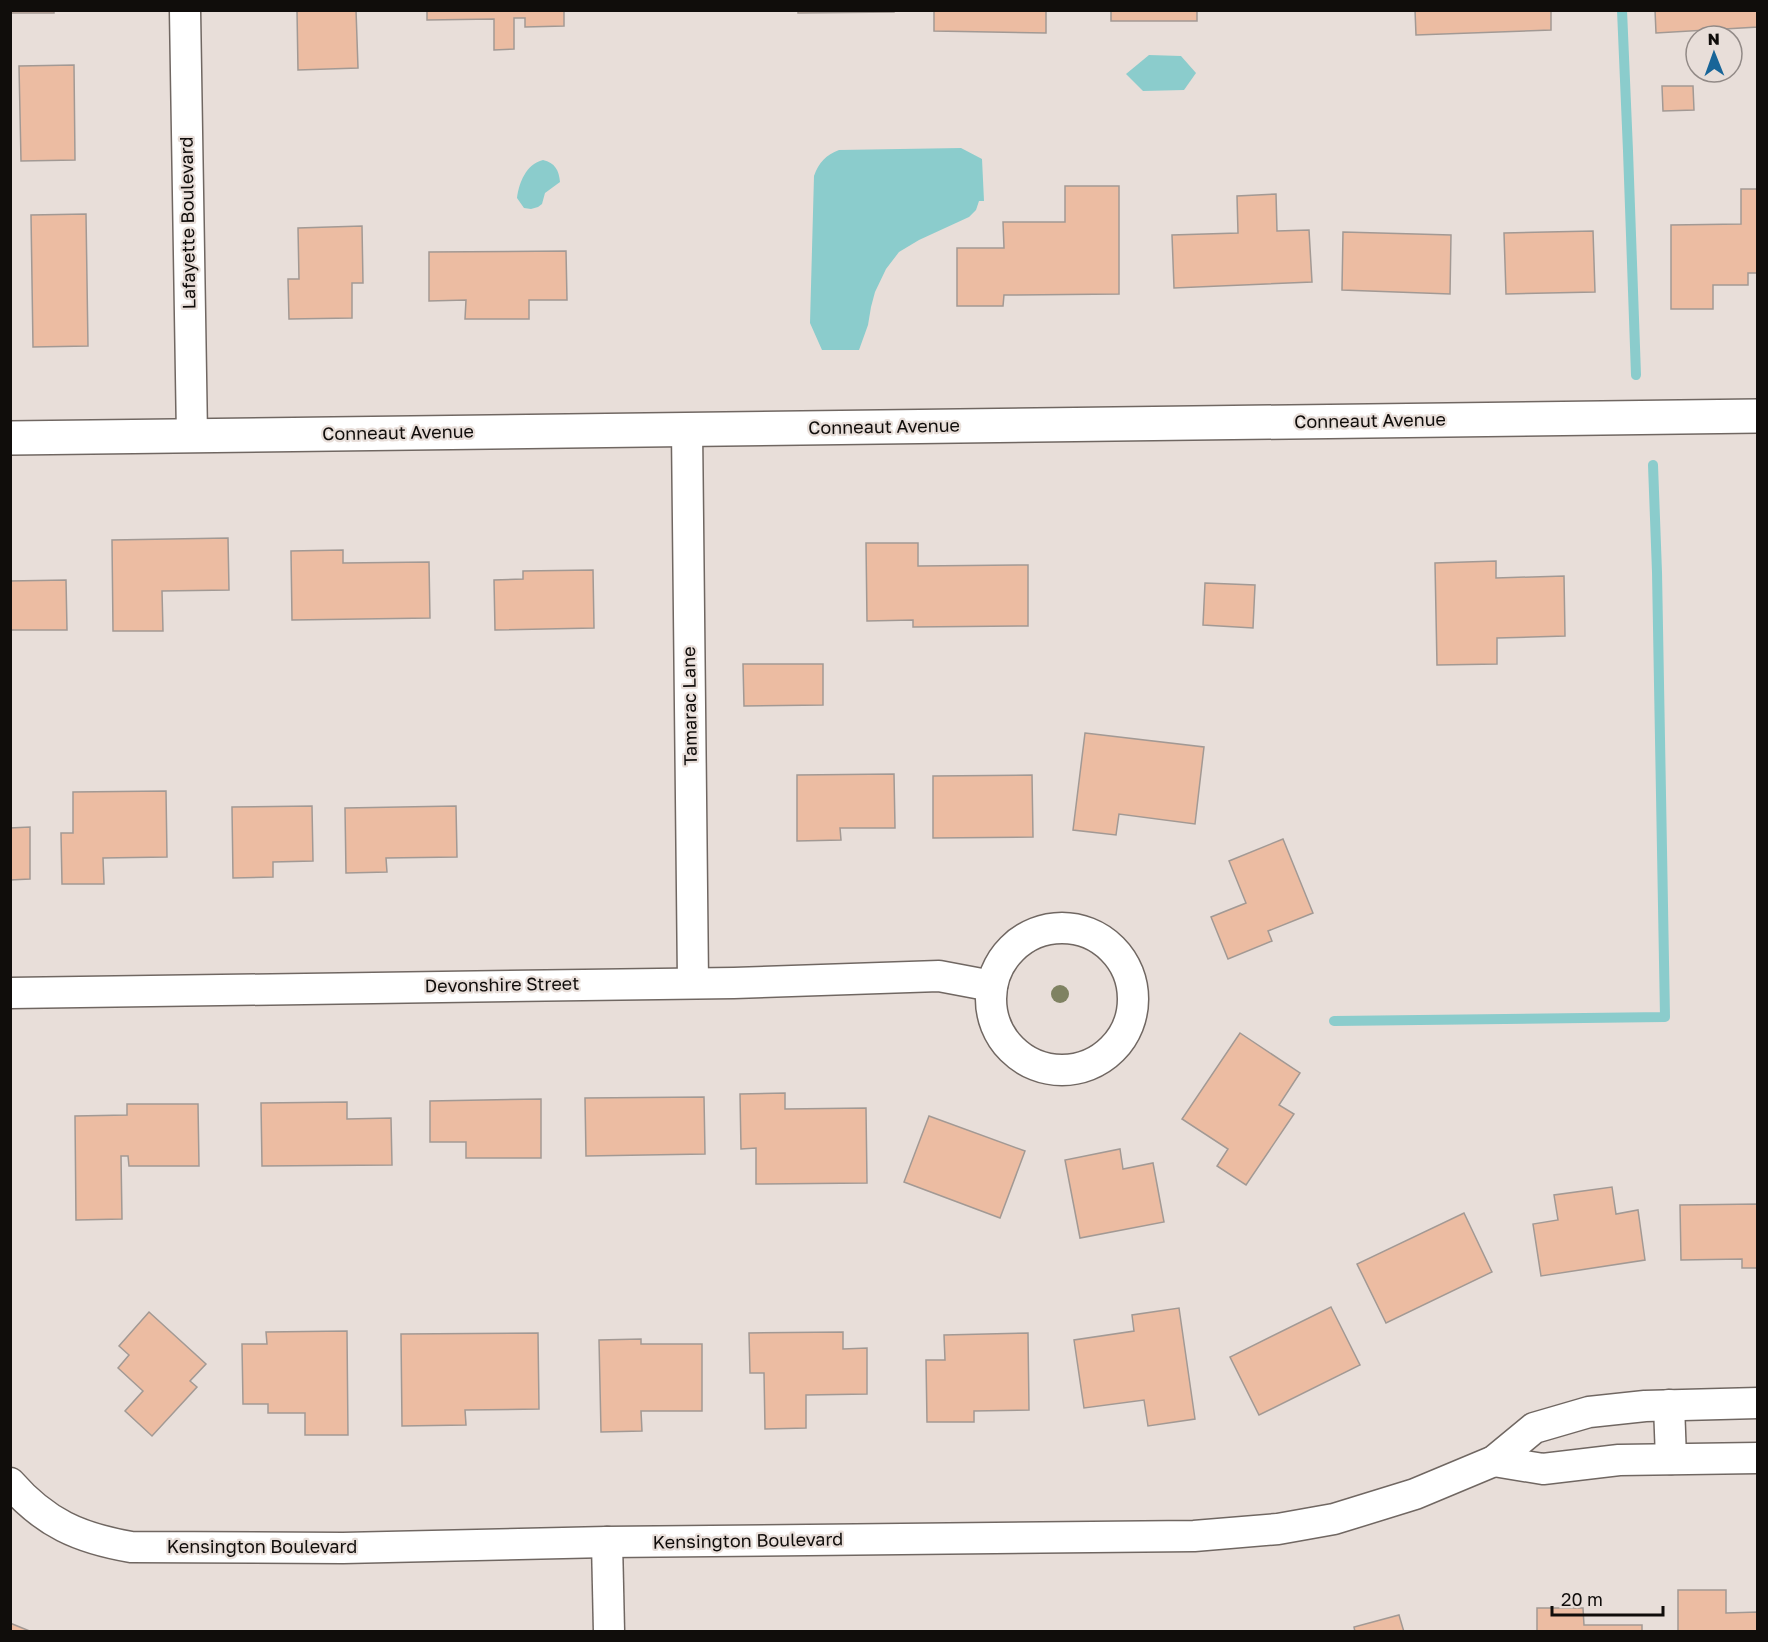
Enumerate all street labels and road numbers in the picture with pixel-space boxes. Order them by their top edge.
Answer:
street label: Lafayette Boulevard [174,136,200,310]
street label: Conneaut Avenue [1294,408,1446,432]
street label: Conneaut Avenue [808,414,960,438]
street label: Conneaut Avenue [322,420,474,444]
street label: Tamarac Lane [677,646,701,766]
street label: Devonshire Street [424,972,580,996]
street label: Kensington Boulevard [652,1527,844,1553]
street label: Kensington Boulevard [167,1535,357,1557]

